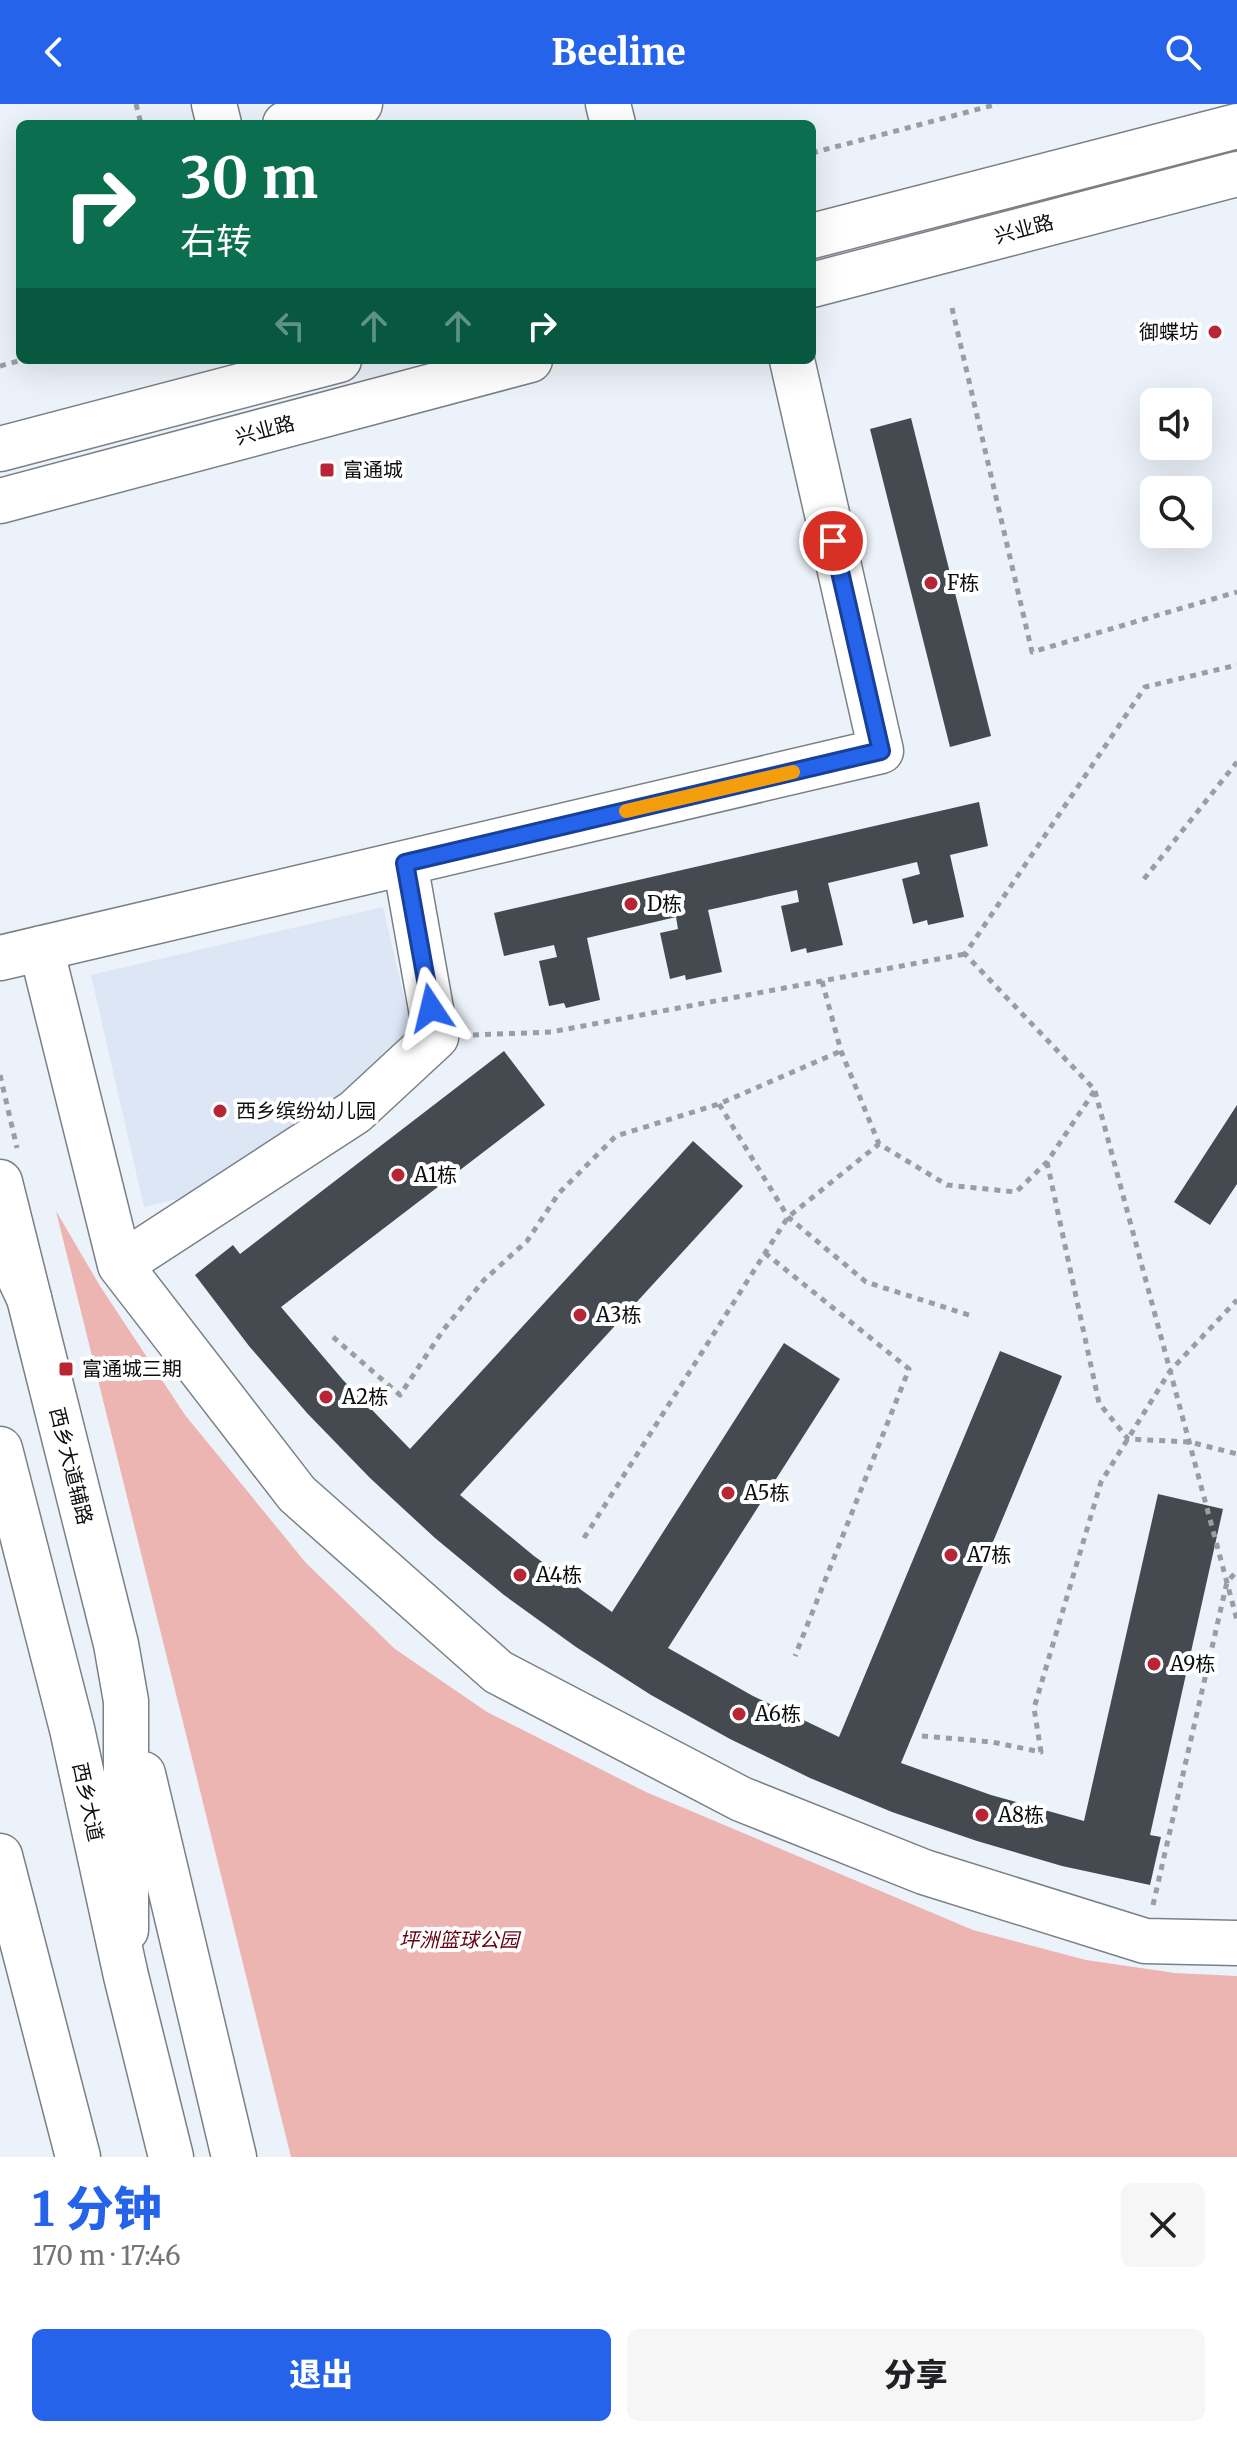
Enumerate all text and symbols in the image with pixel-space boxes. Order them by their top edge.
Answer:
icon: back [32,30,76,74]
text: Beeline [551,30,686,75]
icon: search [1161,30,1205,74]
text: 30 m [180,143,318,213]
icon: right [48,152,152,256]
street label: 兴业路 [992,209,1056,248]
text: 右转 [180,219,252,264]
icon: left [268,304,312,348]
icon: ahead [352,304,396,348]
icon: ahead [436,304,480,348]
icon: right [520,304,564,348]
place label: 御蝶坊 [1139,319,1199,344]
marker: 御蝶坊 [1206,323,1224,341]
map controls [1140,388,1212,548]
button: sound [1140,388,1212,460]
street label: 兴业路 [233,410,297,449]
place label: 富通城 [343,457,403,482]
marker: 富通城 [318,461,336,479]
button: search [1140,476,1212,548]
pin [799,507,867,575]
icon: arrive [811,519,855,563]
place label: F栋 [947,570,979,595]
marker: F栋 [922,574,940,592]
place label: D栋 [647,891,682,916]
marker: D栋 [622,895,640,913]
position arrow [389,966,473,1050]
place label: 西乡缤纷幼儿园 [236,1098,376,1123]
marker: 西乡缤纷幼儿园 [211,1102,229,1120]
place label: A1栋 [413,1162,457,1187]
marker: A1栋 [389,1166,407,1184]
place label: A3栋 [595,1302,642,1327]
marker: A3栋 [571,1306,589,1324]
place label: 富通城三期 [82,1356,182,1381]
marker: 富通城三期 [57,1360,75,1378]
place label: A2栋 [341,1384,388,1409]
marker: A2栋 [317,1388,335,1406]
street label: 西乡大道辅路 [45,1405,98,1527]
place label: A5栋 [743,1480,789,1505]
marker: A5栋 [719,1484,737,1502]
place label: A7栋 [966,1542,1011,1567]
marker: A7栋 [942,1546,960,1564]
place label: A4栋 [535,1562,582,1587]
marker: A4栋 [511,1566,529,1584]
place label: A9栋 [1169,1651,1215,1676]
marker: A9栋 [1145,1655,1163,1673]
place label: A6栋 [754,1701,801,1726]
marker: A6栋 [730,1705,748,1723]
street label: 西乡大道 [68,1760,109,1844]
place label: A8栋 [997,1802,1044,1827]
marker: A8栋 [973,1806,991,1824]
park label: 坪洲篮球公园 [399,1927,522,1952]
text: 1 分钟 [32,2179,162,2239]
button: close [1121,2183,1205,2267]
text: 170 m · 17:46 [32,2239,181,2272]
button: 退出 [32,2329,611,2421]
button: 分享 [627,2329,1205,2421]

